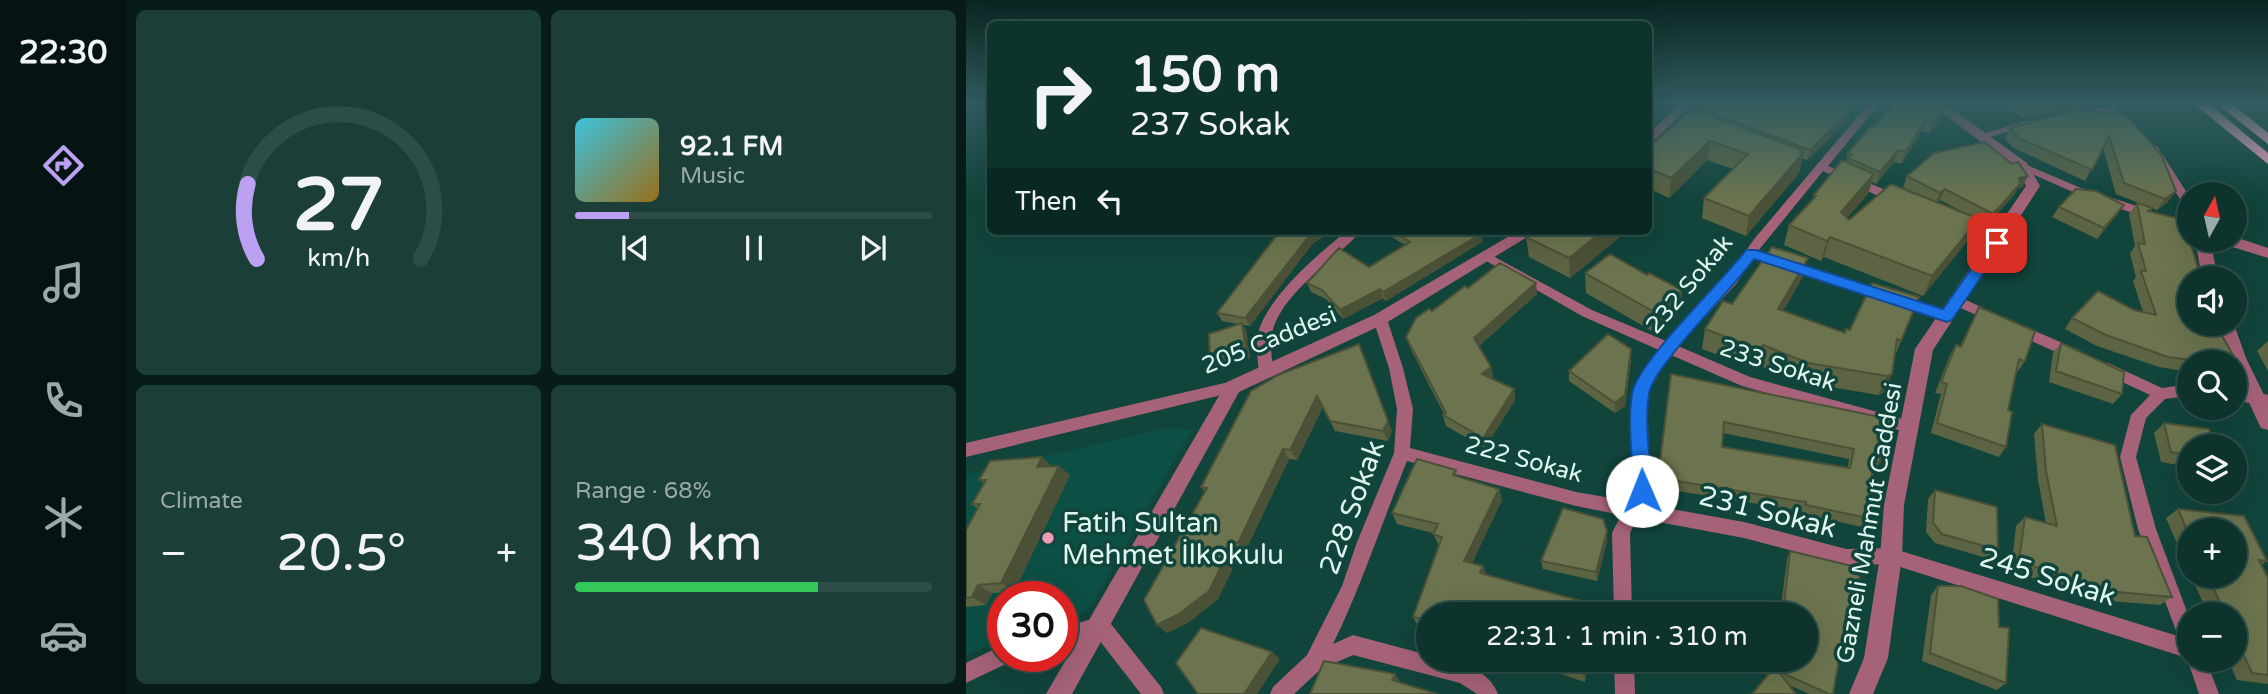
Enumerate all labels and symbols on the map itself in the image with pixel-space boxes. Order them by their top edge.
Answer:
north arrow [2177,182,2247,252]
pin [1967,213,2027,273]
street label: 232 Sokak [1640,229,1739,340]
street label: 205 Caddesi [1197,300,1341,381]
street label: 233 Sokak [1716,333,1840,398]
street label: Gazneli Mahmut Caddesi [1830,380,1908,666]
street label: 222 Sokak [1462,430,1586,489]
street label: 228 Sokak [1312,436,1392,579]
position arrow [1605,454,1679,528]
street label: 231 Sokak [1696,479,1840,545]
place label: Fatih Sultan Mehmet İlkokulu [1062,506,1284,572]
marker: Fatih Sultan Mehmet İlkokulu [1040,530,1056,546]
street label: 245 Sokak [1976,540,2120,614]
speed limit sign: 30 [987,581,1078,672]

